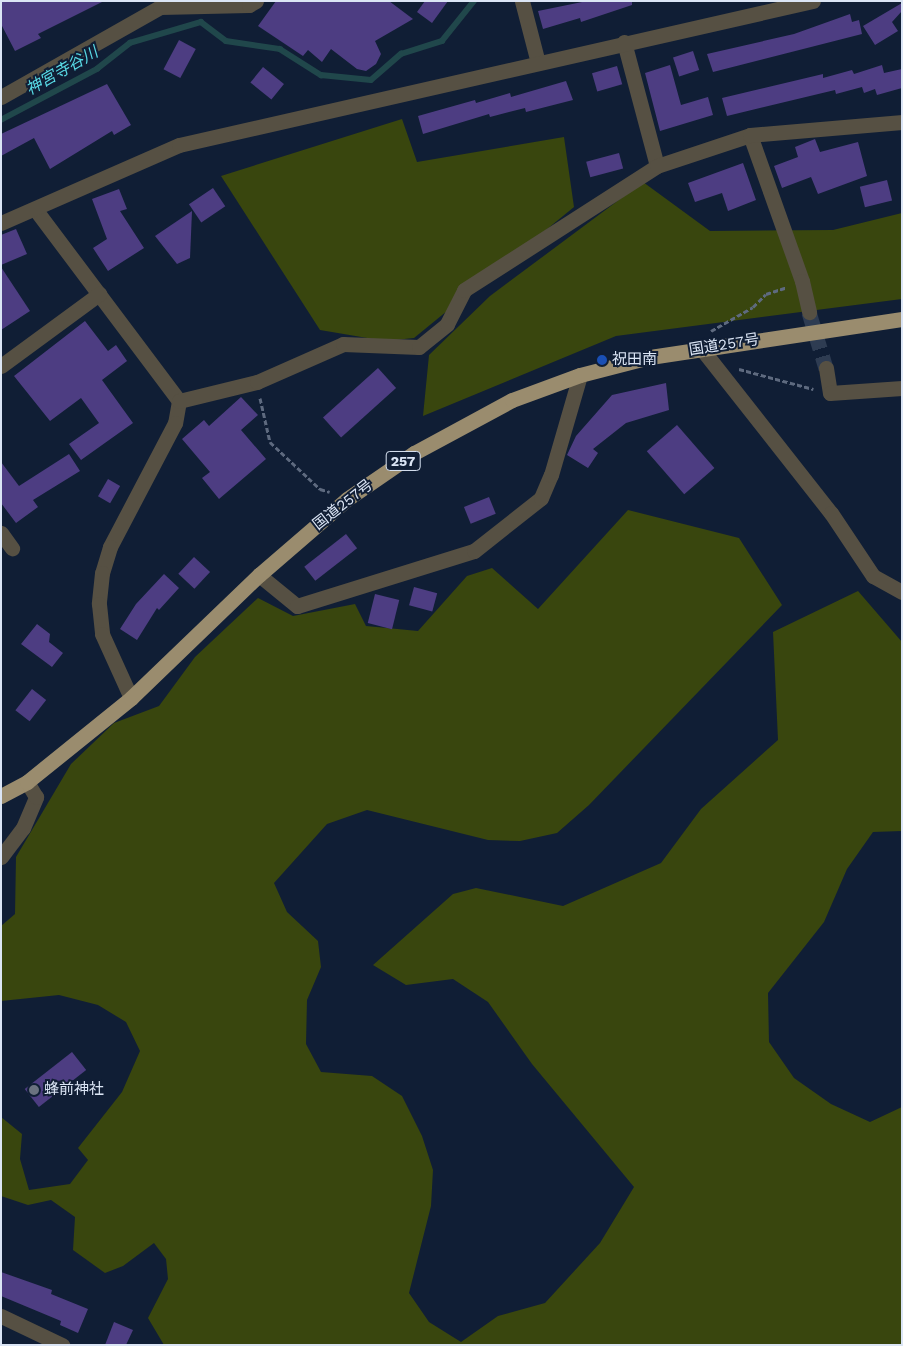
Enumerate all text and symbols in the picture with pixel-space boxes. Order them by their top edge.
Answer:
water label: 神宮寺谷川 [23,43,101,99]
street label: 国道257号 [688,331,760,359]
place label: 祝田南 [612,351,657,369]
marker: 祝田南 [596,354,608,366]
road number: 257 [386,450,420,472]
street label: 国道257号 [310,476,376,534]
place label: 蜂前神社 [44,1081,104,1099]
marker: 蜂前神社 [28,1084,40,1096]

